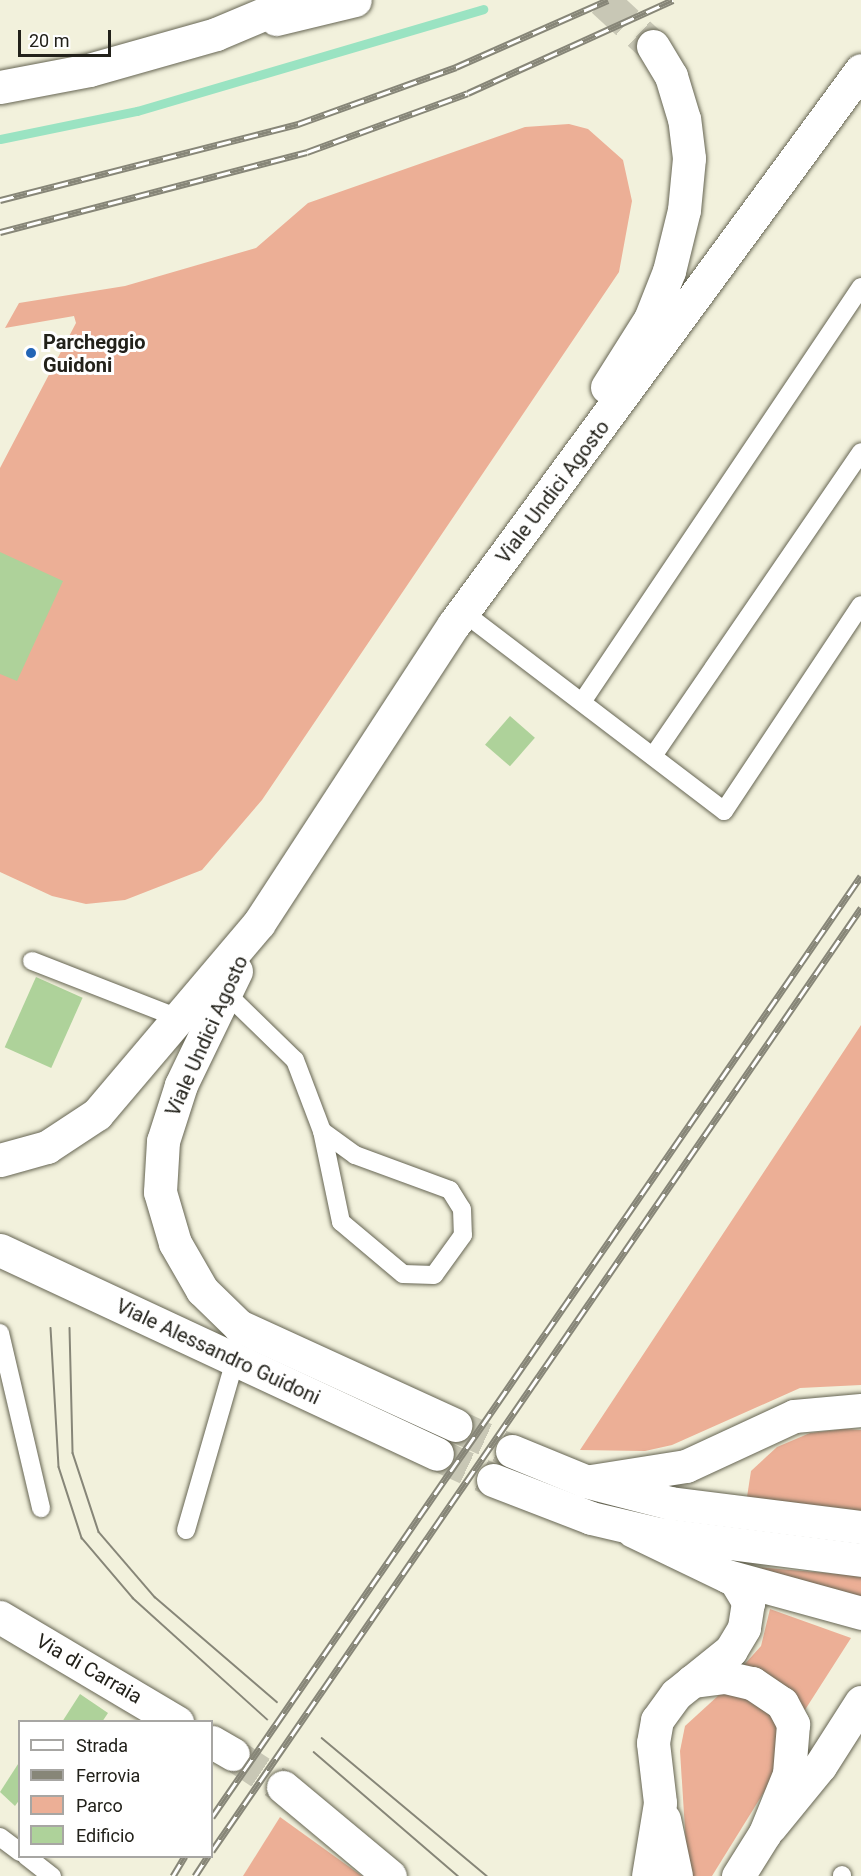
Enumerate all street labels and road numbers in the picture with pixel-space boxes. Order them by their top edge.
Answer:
street label: Viale Undici Agosto [491,416,615,568]
street label: Viale Undici Agosto [161,952,253,1120]
street label: Viale Alessandro Guidoni [112,1294,324,1410]
street label: Via di Carraia [32,1629,146,1709]

